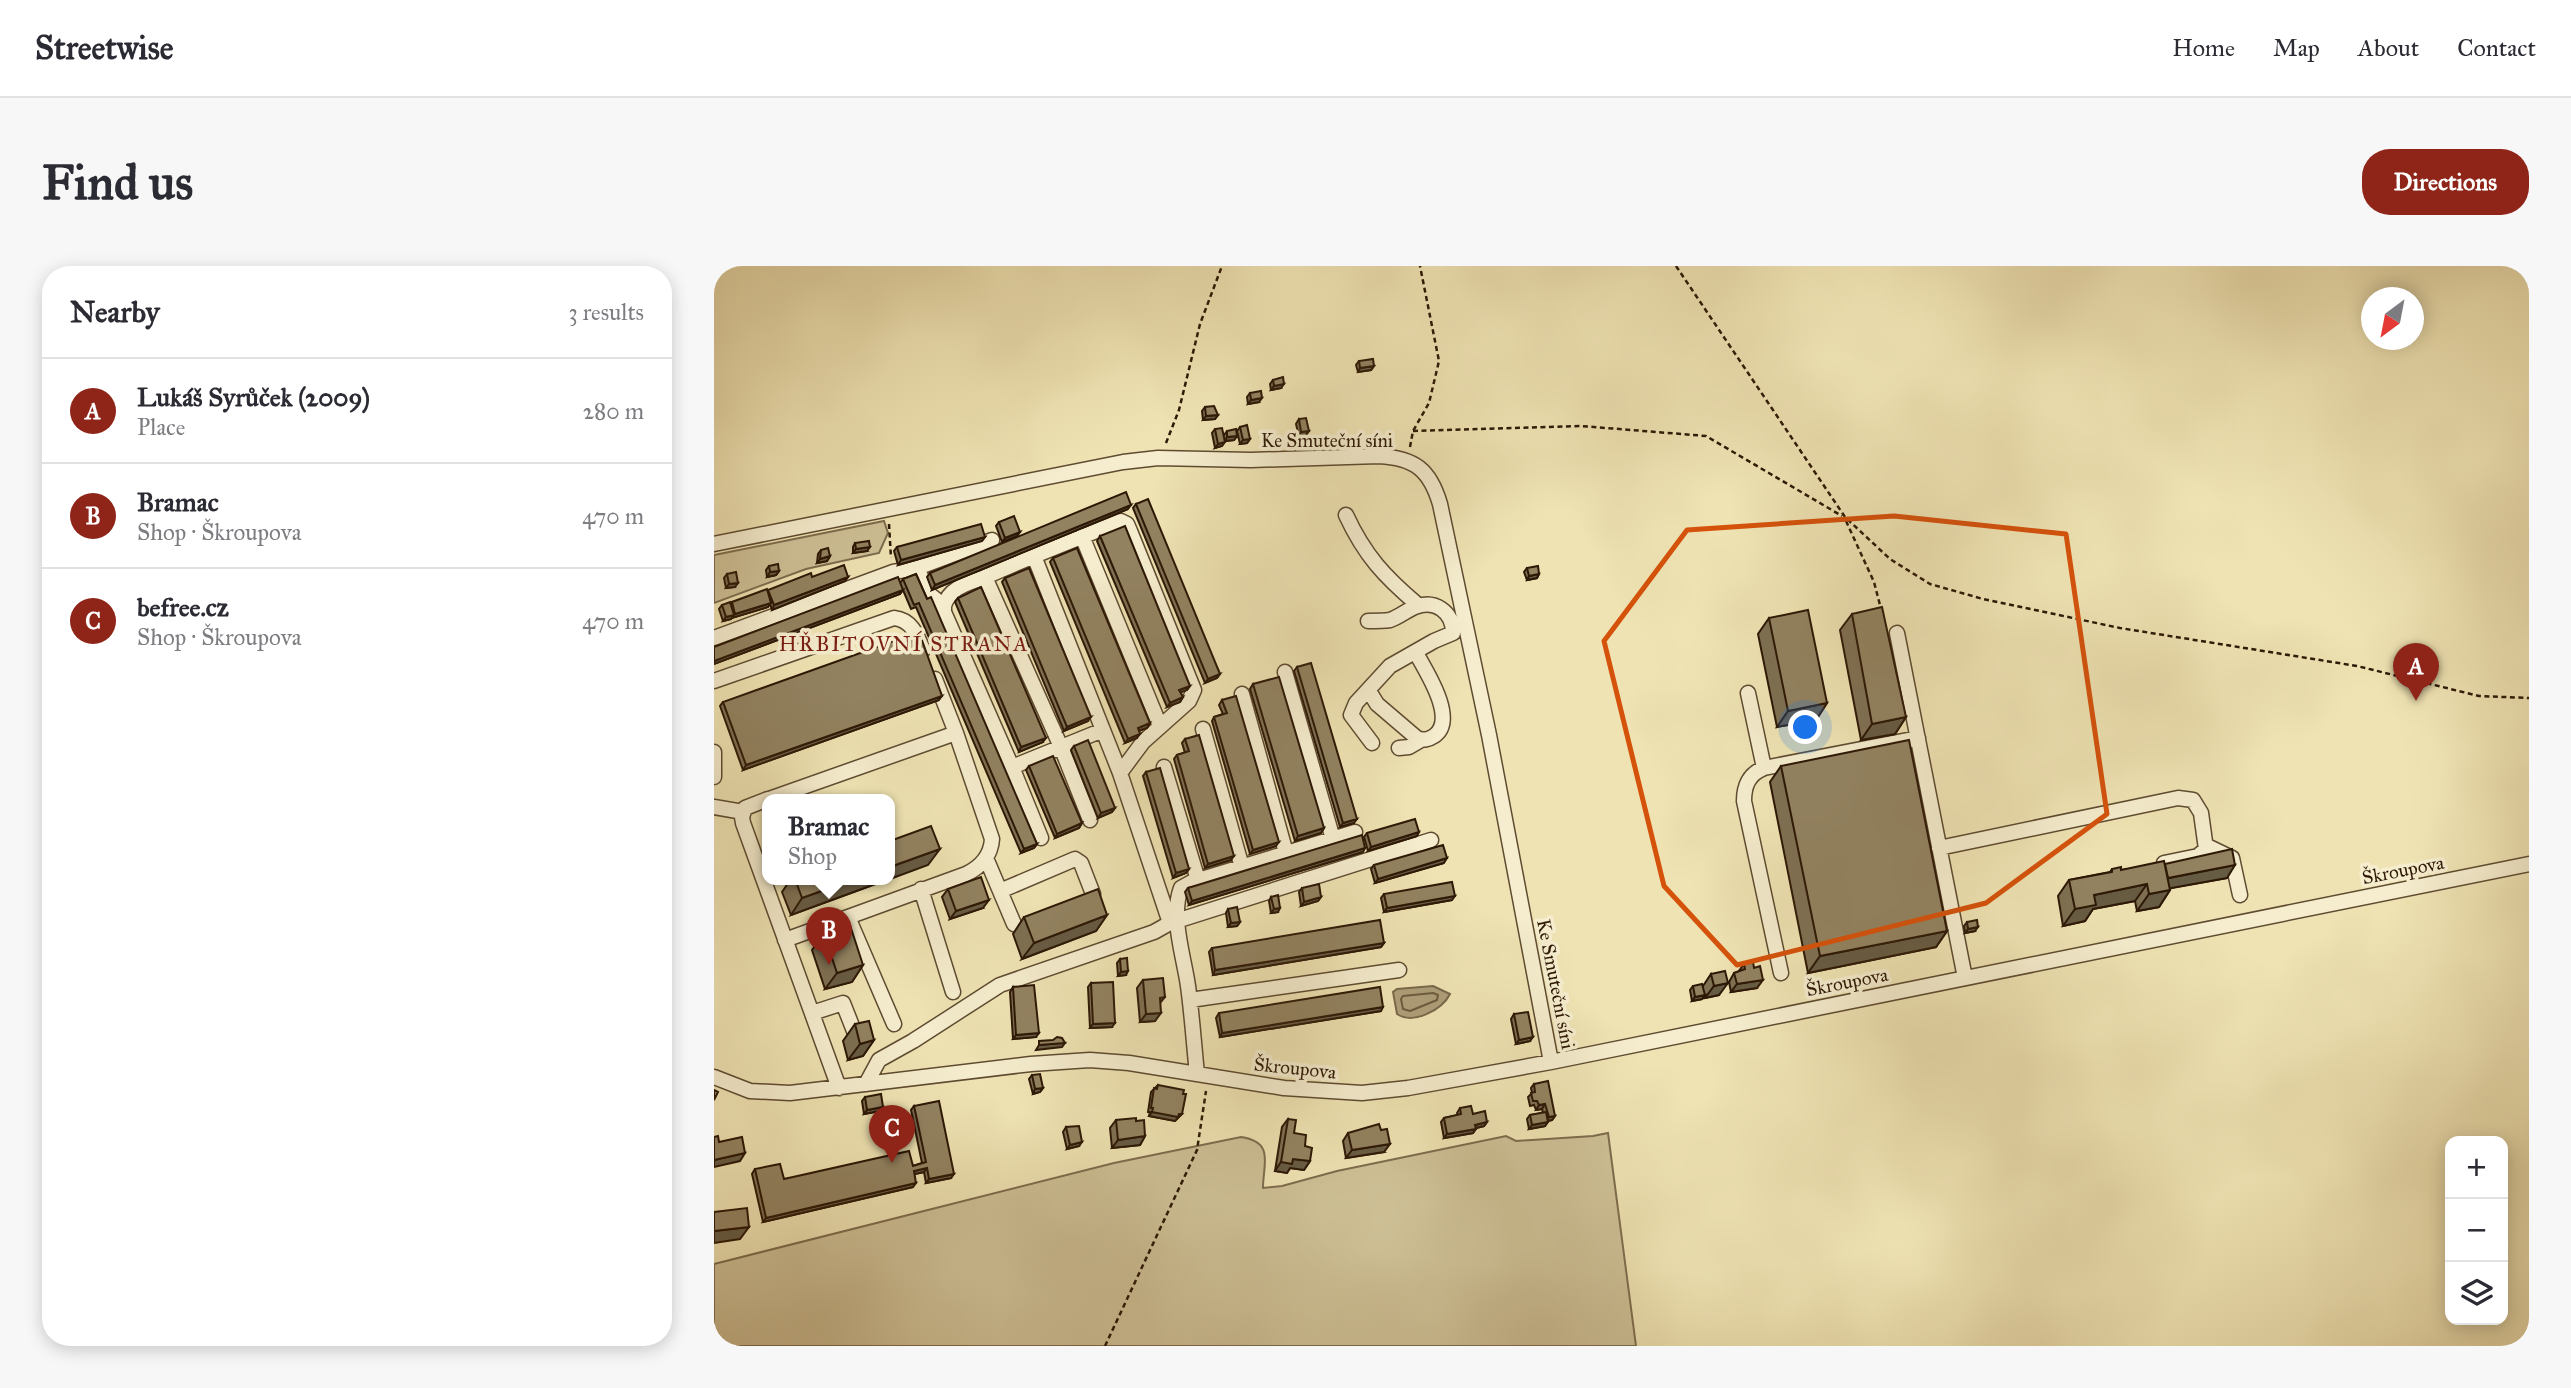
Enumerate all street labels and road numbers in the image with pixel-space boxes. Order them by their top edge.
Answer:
street label: Ke Smuteční síni [1261,429,1393,452]
street label: Škroupova [2360,851,2447,889]
street label: Ke Smuteční síni [1532,917,1580,1051]
street label: Škroupova [1804,963,1891,1001]
street label: Škroupova [1253,1052,1338,1084]

